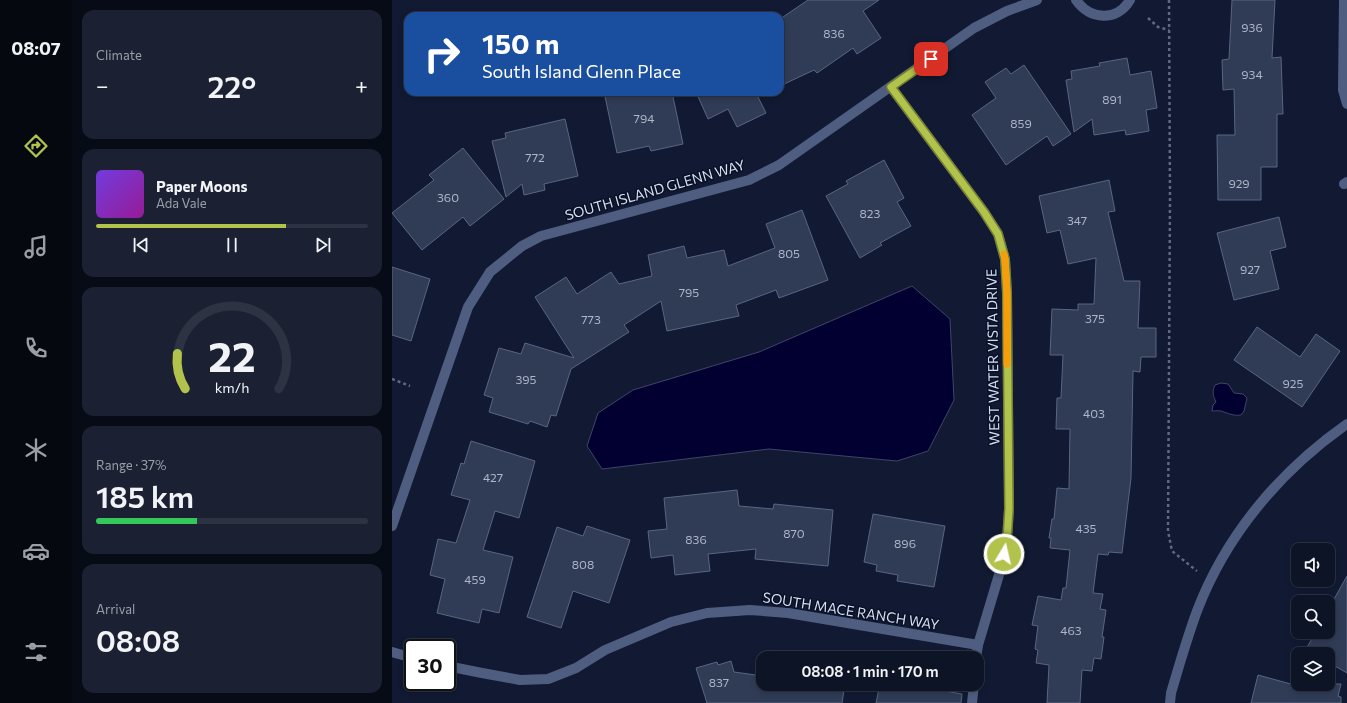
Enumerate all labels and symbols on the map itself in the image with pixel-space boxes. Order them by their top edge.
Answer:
house number: 936 [1241,20,1263,34]
house number: 836 [823,26,845,40]
pin [914,42,948,76]
house number: 934 [1241,67,1263,81]
house number: 891 [1102,92,1122,106]
house number: 794 [634,111,654,125]
house number: 859 [1010,116,1032,130]
house number: 772 [525,150,545,164]
street label: SOUTH ISLAND GLENN WAY [563,156,747,223]
house number: 929 [1228,176,1250,190]
house number: 360 [437,190,459,204]
house number: 823 [860,206,881,220]
house number: 347 [1067,213,1087,227]
house number: 805 [778,246,800,260]
house number: 927 [1240,262,1260,276]
street label: WEST WATER VISTA DRIVE [982,269,1003,445]
house number: 795 [679,285,699,299]
house number: 375 [1085,311,1105,325]
house number: 773 [581,312,601,326]
house number: 395 [515,372,537,386]
house number: 925 [1283,376,1303,390]
house number: 403 [1083,406,1105,420]
house number: 427 [483,470,503,484]
house number: 435 [1076,521,1097,535]
house number: 870 [783,526,805,540]
house number: 836 [685,532,707,546]
position arrow [983,533,1025,575]
house number: 896 [894,536,916,550]
house number: 808 [572,557,594,571]
house number: 459 [464,572,486,586]
street label: SOUTH MACE RANCH WAY [762,588,941,633]
house number: 463 [1060,623,1082,637]
speed limit sign: 30 [404,639,456,691]
house number: 837 [709,675,729,689]

